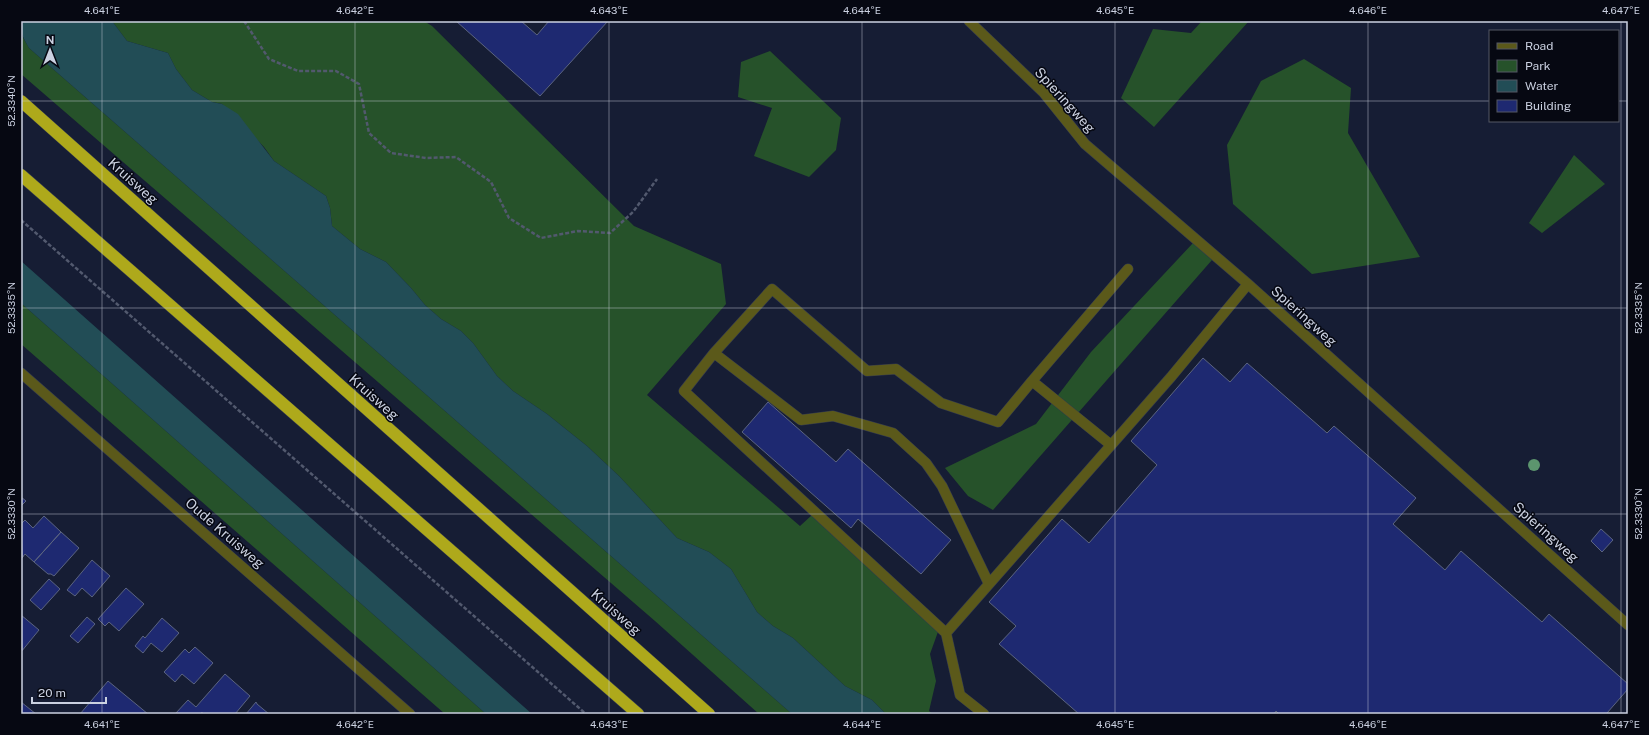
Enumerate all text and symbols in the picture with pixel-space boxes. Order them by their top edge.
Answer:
text: 4.641°E [84,4,120,16]
text: 4.642°E [336,4,374,16]
text: 4.643°E [590,4,628,16]
text: 4.644°E [843,4,881,16]
text: 4.645°E [1096,4,1134,16]
text: 4.646°E [1349,4,1387,16]
text: 4.647°E [1602,4,1640,16]
north arrow [30,30,70,70]
legend [1489,30,1619,122]
text: N [46,34,54,46]
text: Road [1525,39,1553,53]
text: Park [1525,59,1551,73]
street label: Spieringweg [1032,64,1099,136]
text: 52.3340°N [5,75,17,127]
text: Water [1525,79,1559,93]
text: Building [1525,99,1571,113]
street label: Kruisweg [105,155,161,208]
text: 52.3335°N [5,282,17,334]
text: 52.3335°N [1632,282,1644,334]
street label: Spieringweg [1268,283,1340,350]
street label: Kruisweg [346,371,402,424]
text: 52.3330°N [5,488,17,540]
text: 52.3330°N [1632,488,1644,540]
street label: Oude Kruisweg [182,494,268,572]
street label: Spieringweg [1510,499,1582,566]
street label: Kruisweg [588,586,644,639]
scale bar [32,679,106,705]
text: 20 m [38,686,66,700]
text: 4.641°E [84,718,120,730]
text: 4.642°E [336,718,374,730]
text: 4.643°E [590,718,628,730]
text: 4.644°E [843,718,881,730]
text: 4.645°E [1096,718,1134,730]
text: 4.646°E [1349,718,1387,730]
text: 4.647°E [1602,718,1640,730]

